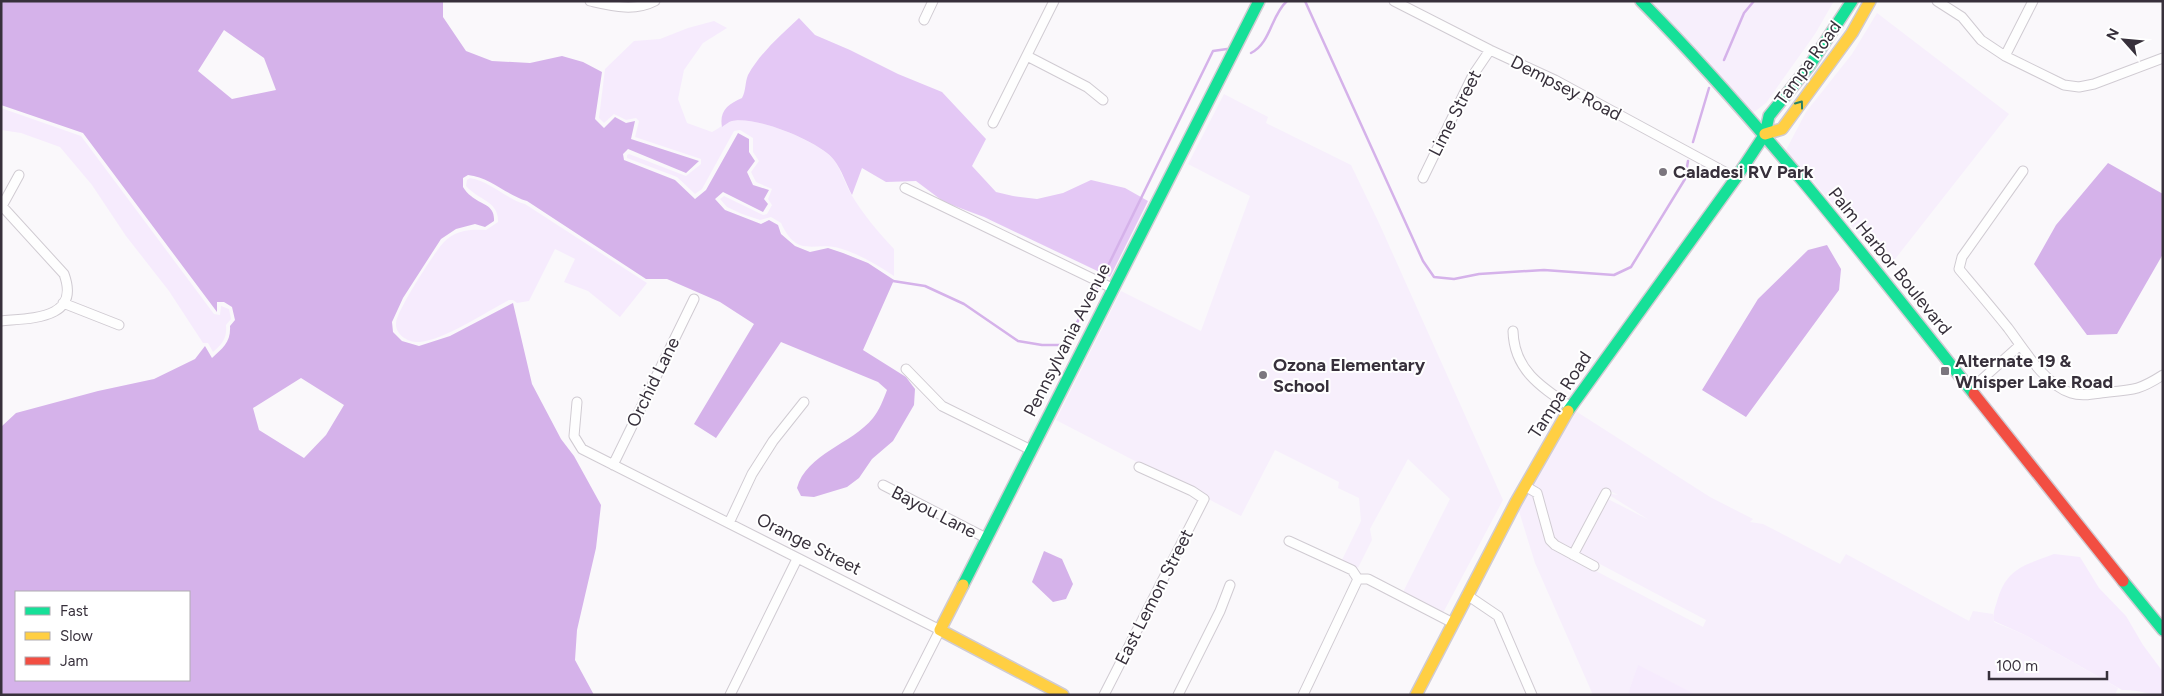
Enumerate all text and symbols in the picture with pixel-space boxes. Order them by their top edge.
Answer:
north arrow [2099,15,2149,65]
street label: Tampa Road [1770,16,1846,110]
text: N [2103,26,2123,43]
street label: Dempsey Road [1507,51,1625,125]
street label: Lime Street [1424,66,1486,160]
one-way arrow [1794,100,1803,110]
place label: Caladesi RV Park [1673,161,1814,183]
marker: Caladesi RV Park [1657,166,1669,178]
street label: Palm Harbor Boulevard [1824,183,1956,339]
street label: Pennsylvania Avenue [1019,260,1115,420]
street label: Orchid Lane [622,333,684,431]
street label: Tampa Road [1524,347,1596,443]
place label: Alternate 19 & Whisper Lake Road [1955,350,2113,393]
place label: Ozona Elementary School [1273,354,1426,397]
marker: Alternate 19 & Whisper Lake Road [1939,365,1951,377]
marker: Ozona Elementary School [1257,369,1269,381]
street label: Bayou Lane [888,481,980,543]
street label: Orange Street [753,508,865,580]
street label: East Lemon Street [1110,525,1198,669]
legend [15,591,190,681]
text: Fast [60,602,89,620]
text: Slow [60,627,93,645]
scale bar [1989,648,2106,680]
text: Jam [60,652,88,670]
text: 100 m [1996,657,2038,675]

